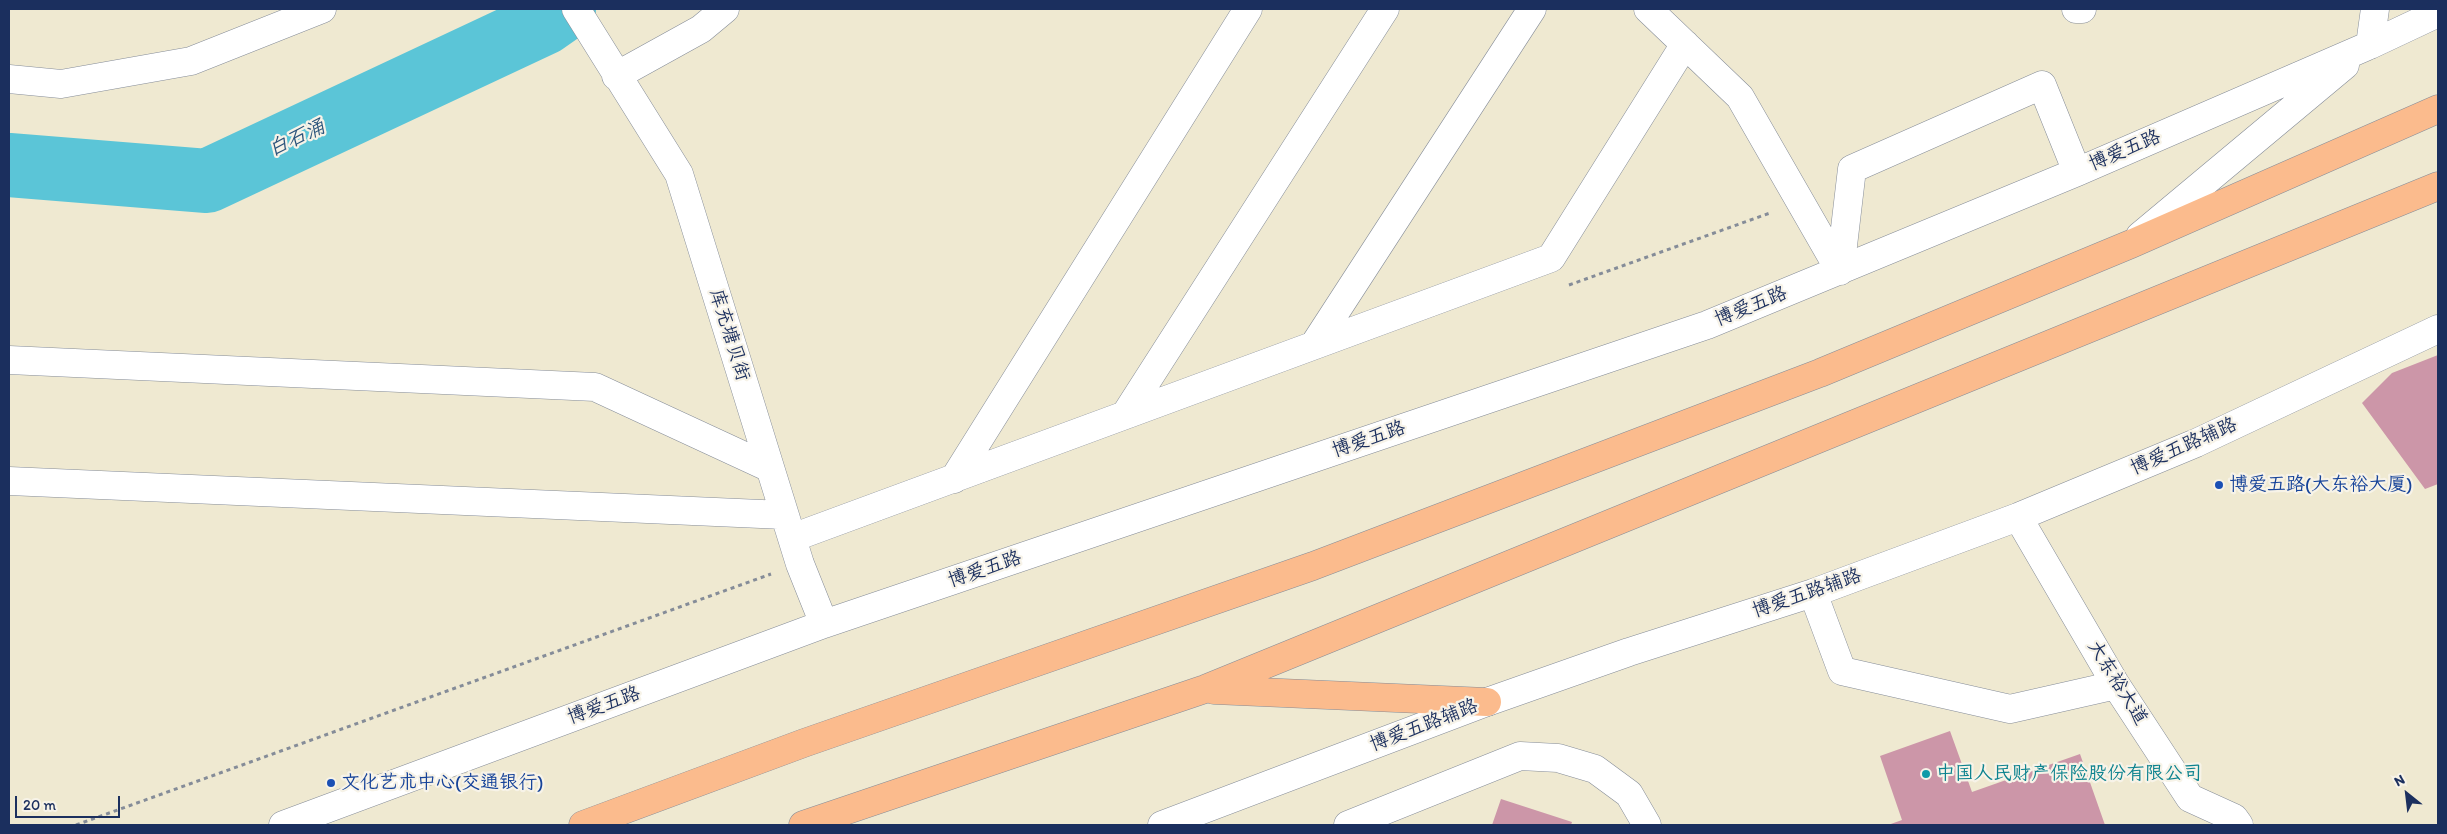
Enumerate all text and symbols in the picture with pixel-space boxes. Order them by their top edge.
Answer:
water label: 白石涌 [265,115,329,163]
street label: 博爱五路 [2086,126,2164,176]
street label: 博爱五路 [1711,282,1791,332]
street label: 库充塘贝街 [704,286,754,384]
street label: 博爱五路辅路 [2127,413,2241,481]
street label: 博爱五路 [1329,417,1409,463]
place label: 博爱五路(大东裕大厦) [2229,474,2412,496]
marker: 博爱五路(大东裕大厦) [2213,479,2225,491]
street label: 博爱五路 [945,547,1025,593]
street label: 博爱五路辅路 [1749,565,1865,623]
street label: 大东裕大道 [2082,637,2152,729]
street label: 博爱五路 [564,682,644,730]
street label: 博爱五路辅路 [1367,695,1481,757]
place label: 中国人民财产保险股份有限公司 [1936,763,2202,785]
marker: 中国人民财产保险股份有限公司 [1920,768,1932,780]
north arrow [2382,769,2432,819]
text: N [2391,771,2408,790]
place label: 文化艺术中心(交通银行) [341,772,543,794]
marker: 文化艺术中心(交通银行) [325,777,337,789]
scale bar [18,786,122,818]
text: 20 m [23,796,56,814]

